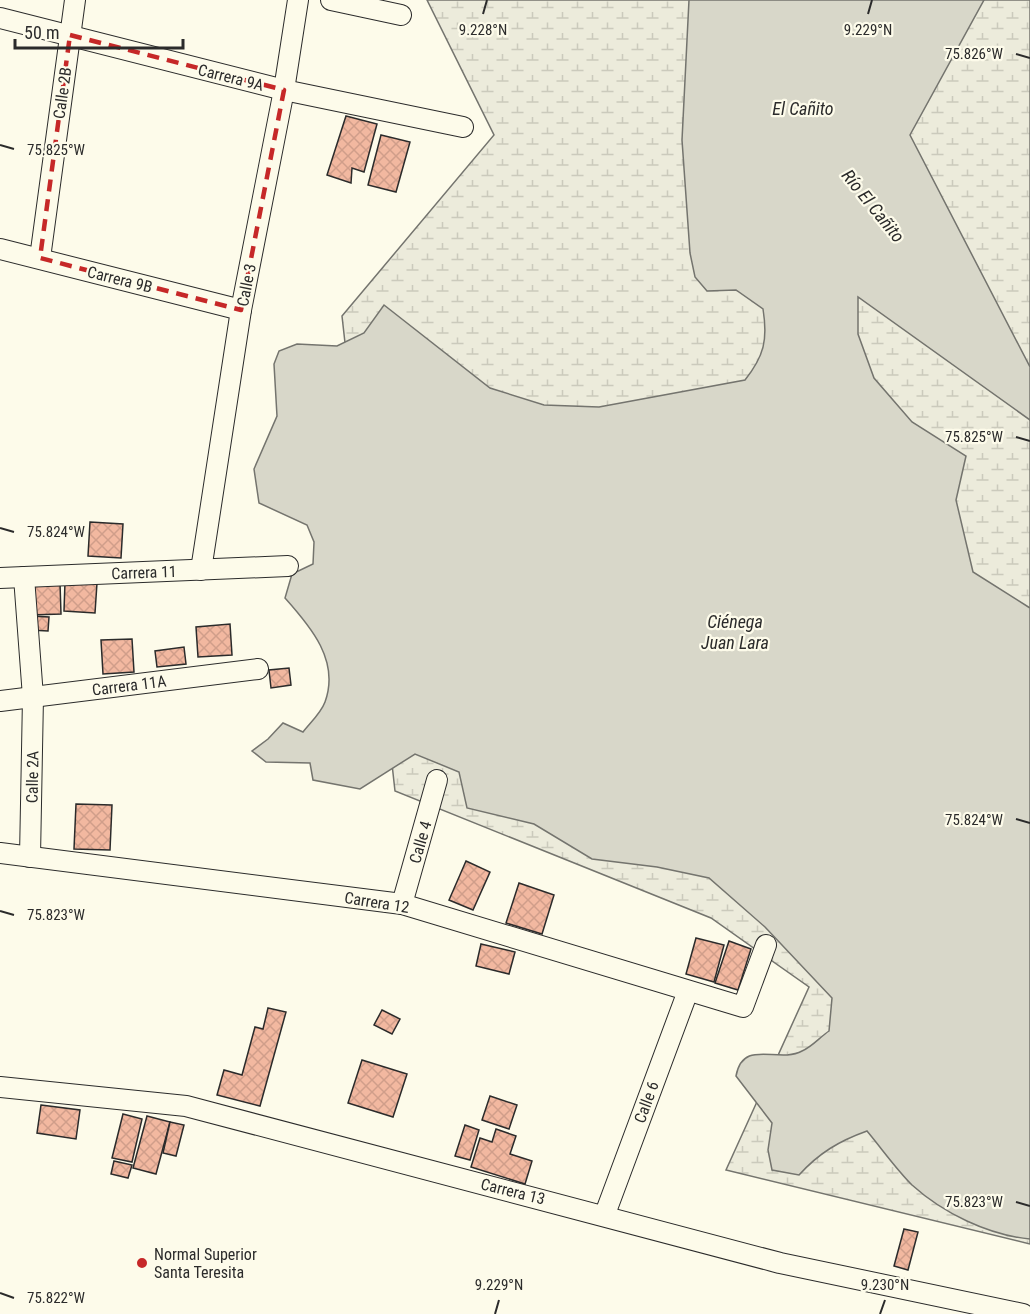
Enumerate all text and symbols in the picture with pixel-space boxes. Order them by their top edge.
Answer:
scale bar [15,12,183,50]
text: 9.228°N [459,21,507,39]
text: 9.229°N [844,21,892,39]
text: 50 m [24,22,59,43]
text: 75.826°W [945,45,1004,63]
street label: Carrera 9A [196,60,266,95]
street label: Calle 2B [49,66,76,120]
water label: El Cañito [772,98,834,119]
text: 75.825°W [27,141,86,159]
water label: Río El Cañito [838,165,909,246]
street label: Carrera 9B [85,262,154,297]
street label: Calle 3 [233,262,260,308]
text: 75.825°W [945,428,1004,446]
text: 75.824°W [27,523,86,541]
street label: Carrera 11 [111,562,177,583]
water label: Ciénega Juan Lara [701,611,769,653]
street label: Carrera 11A [91,672,167,699]
street label: Calle 2A [23,751,42,803]
text: 75.824°W [945,811,1004,829]
street label: Calle 4 [405,819,436,865]
street label: Carrera 12 [343,888,411,917]
text: 75.823°W [27,906,86,924]
street label: Calle 6 [630,1079,663,1126]
street label: Carrera 13 [479,1174,547,1209]
text: 75.823°W [945,1193,1004,1211]
place label: Normal Superior Santa Teresita [154,1245,257,1282]
marker: Normal Superior Santa Teresita [135,1256,149,1270]
text: 9.229°N [475,1276,523,1294]
text: 9.230°N [861,1276,909,1294]
text: 75.822°W [27,1289,86,1307]

